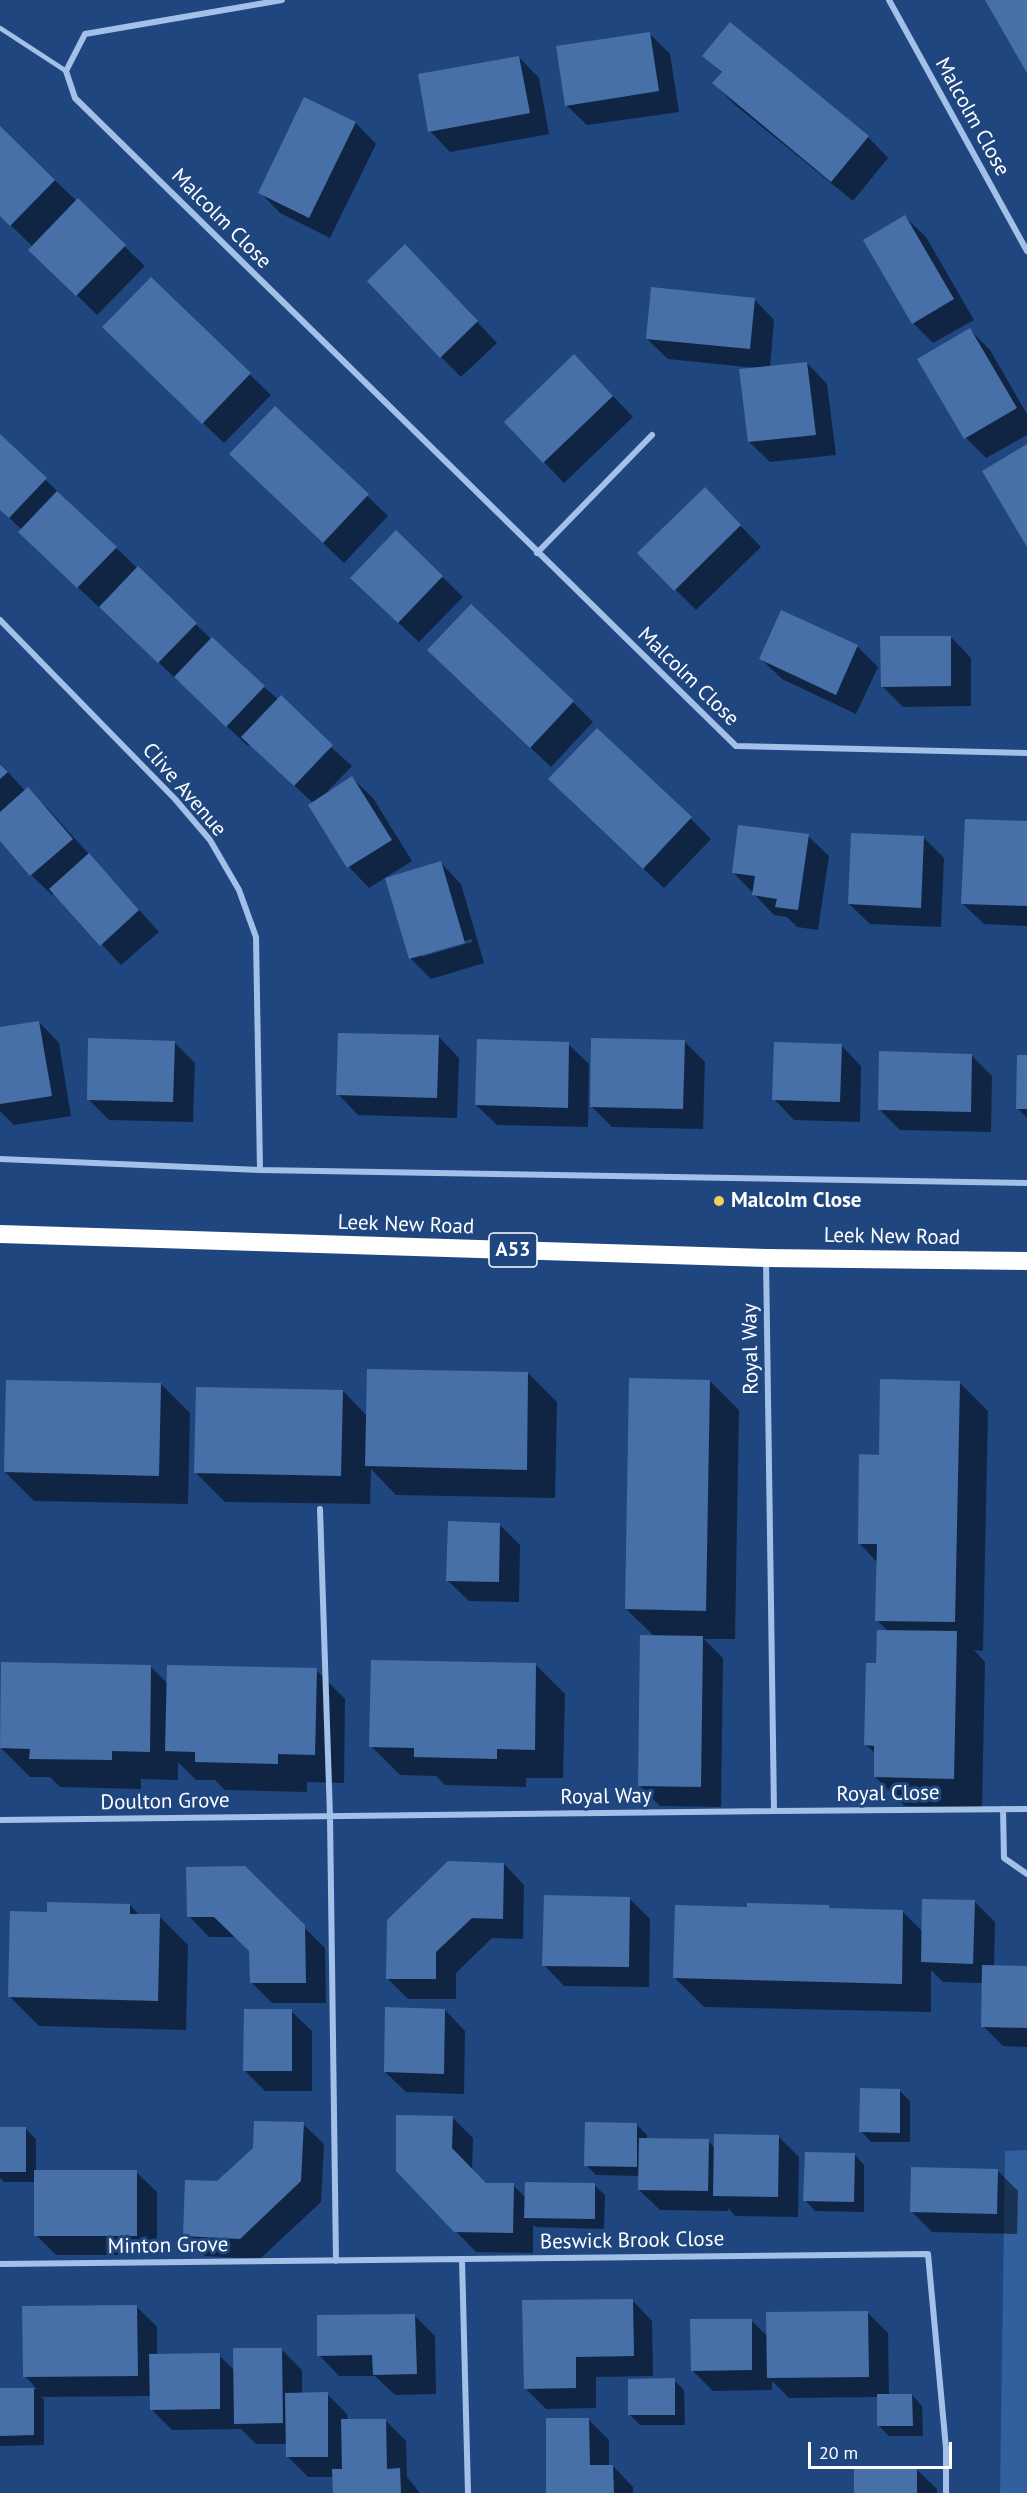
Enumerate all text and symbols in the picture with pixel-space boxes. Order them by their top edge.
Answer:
street label: Malcolm Close [929,54,1015,180]
street label: Malcolm Close [166,164,276,274]
street label: Malcolm Close [632,622,744,732]
street label: Clive Avenue [137,738,231,842]
place label: Malcolm Close [731,1188,862,1214]
marker: Malcolm Close [712,1194,726,1208]
street label: Leek New Road [337,1210,475,1240]
street label: Leek New Road [824,1223,960,1251]
road number: A53 [489,1233,537,1267]
street label: Royal Way [738,1303,764,1395]
street label: Royal Close [836,1781,940,1807]
street label: Royal Way [560,1784,652,1810]
street label: Doulton Grove [100,1788,230,1816]
street label: Beswick Brook Close [540,2227,724,2255]
street label: Minton Grove [108,2232,228,2260]
scale bar [811,2430,955,2468]
text: 20 m [819,2441,858,2464]

